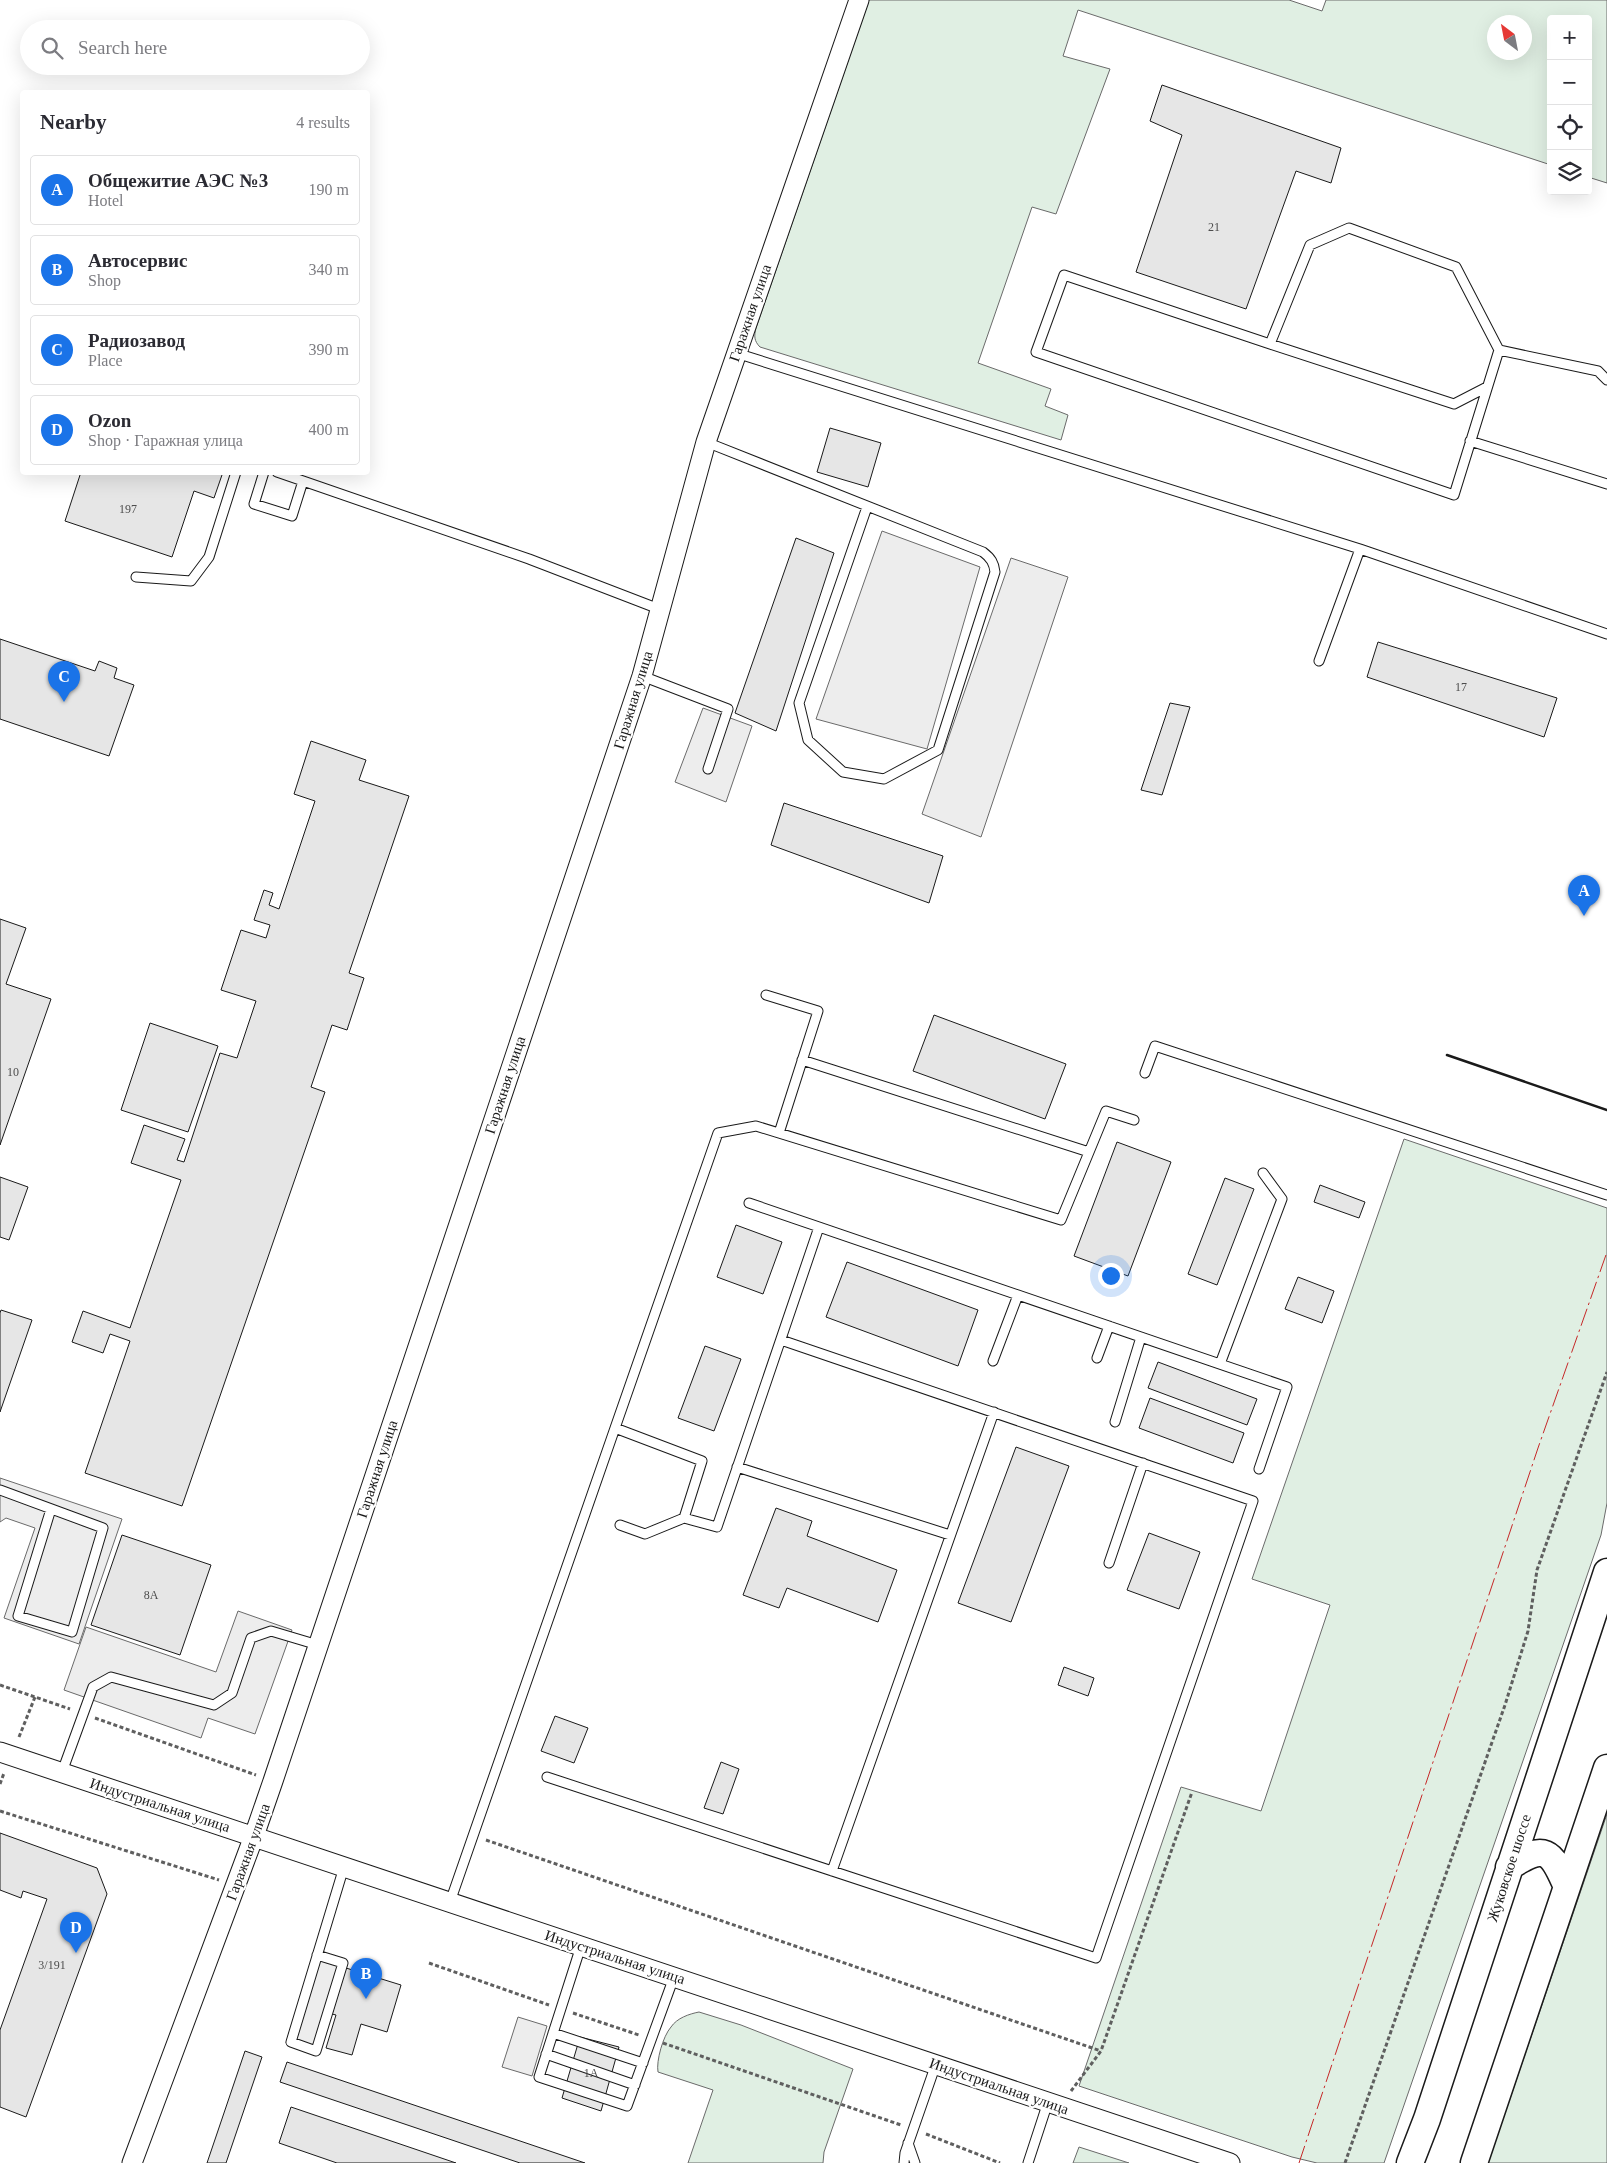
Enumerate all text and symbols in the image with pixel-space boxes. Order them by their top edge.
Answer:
north arrow [1487,15,1532,60]
map controls [1547,15,1592,195]
button: + [1547,15,1592,60]
search box [20,20,370,75]
icon: search [38,34,66,62]
text: Search here [78,37,167,58]
button: − [1547,60,1592,105]
button: locate [1547,105,1592,150]
text: Nearby [40,110,107,134]
text: 4 results [296,114,350,131]
button: layers [1547,150,1592,195]
text: Общежитие АЭС №3 [88,170,268,191]
text: A [51,181,63,198]
text: 190 m [309,181,349,198]
text: Hotel [88,192,124,209]
house number: 21 [1208,220,1220,234]
text: Автосервис [88,250,187,271]
text: B [52,261,62,278]
text: 340 m [309,261,349,278]
street label: Гаражная улица [726,262,774,364]
text: Shop [88,272,121,289]
text: Радиозавод [88,330,185,351]
text: C [51,341,63,358]
text: 390 m [309,341,349,358]
text: Place [88,352,123,369]
text: Ozon [88,410,131,431]
text: D [51,421,63,438]
text: 400 m [309,421,349,438]
text: Shop · Гаражная улица [88,432,243,449]
house number: 197 [119,502,137,516]
street label: Гаражная улица [610,649,656,751]
pin: C [48,661,80,702]
house number: 17 [1455,680,1467,694]
pin: A [1568,875,1600,916]
street label: Гаражная улица [482,1034,528,1136]
house number: 10 [7,1065,19,1079]
your location [1098,1263,1124,1289]
street label: Гаражная улица [354,1418,400,1520]
house number: 8А [144,1588,159,1602]
street label: Индустриальная улица [88,1775,232,1835]
street label: Гаражная улица [223,1801,273,1903]
street label: Жуковское шоссе [1484,1812,1534,1924]
pin: D [60,1912,92,1953]
street label: Индустриальная улица [543,1927,687,1987]
house number: 3/191 [38,1958,66,1972]
pin: B [350,1958,382,1999]
street label: Индустриальная улица [927,2055,1071,2118]
house number: 1А [584,2066,599,2080]

